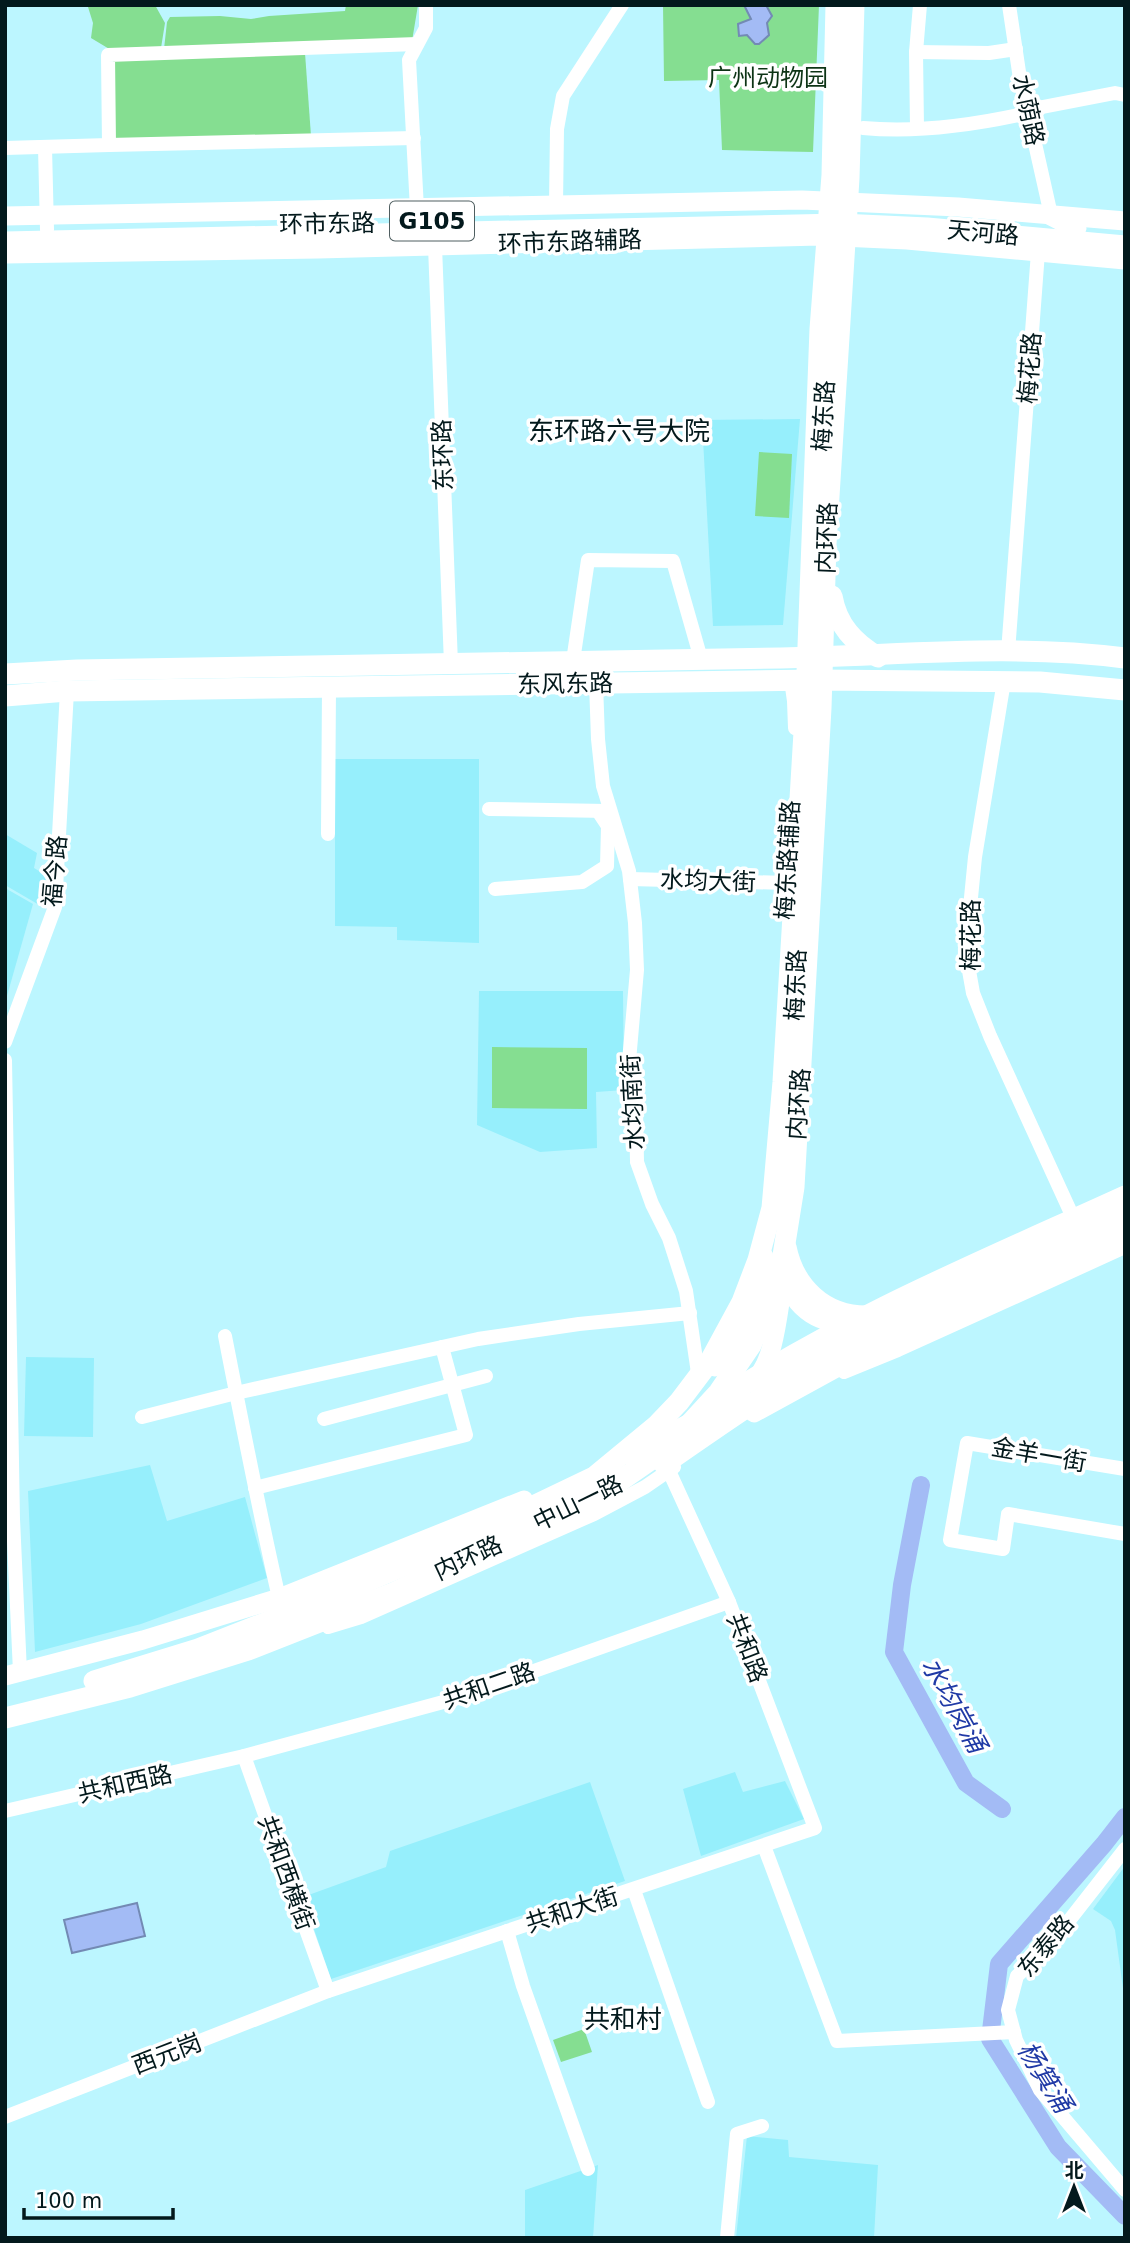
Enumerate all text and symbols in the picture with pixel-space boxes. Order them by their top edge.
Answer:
park label: 广州动物园 [708,64,828,92]
street label: 水荫路 [1007,72,1049,148]
road number: G105 [390,202,474,241]
street label: 环市东路 [279,209,375,239]
street label: 天河路 [946,216,1020,250]
street label: 环市东路辅路 [498,225,642,259]
street label: 梅花路 [1014,331,1046,405]
street label: 梅东路 [808,379,840,453]
district label: 东环路六号大院 [528,416,710,446]
street label: 东环路 [428,419,458,491]
street label: 内环路 [812,502,842,574]
street label: 东风东路 [517,669,613,699]
street label: 梅东路辅路 [771,799,805,921]
street label: 福今路 [38,834,72,908]
street label: 水均大街 [660,865,756,897]
street label: 梅花路 [957,899,985,971]
street label: 梅东路 [781,949,811,1021]
street label: 水均南街 [617,1053,649,1151]
street label: 内环路 [783,1067,815,1141]
street label: 金羊一街 [989,1433,1089,1477]
street label: 中山一路 [529,1469,627,1537]
street label: 内环路 [429,1530,507,1586]
street label: 共和路 [721,1609,773,1687]
water label: 水均岗涌 [916,1652,994,1760]
street label: 共和二路 [439,1657,539,1715]
street label: 共和西路 [75,1760,175,1808]
street label: 共和西横街 [252,1812,320,1934]
street label: 共和大街 [522,1882,622,1938]
street label: 东泰路 [1012,1909,1080,1983]
district label: 共和村 [584,2004,662,2034]
street label: 西元岗 [128,2028,206,2080]
water label: 杨箕涌 [1012,2036,1080,2121]
north arrow [1039,2152,1109,2222]
text: 北 [1064,2159,1084,2181]
scale bar [24,2176,173,2220]
text: 100 m [35,2189,102,2213]

